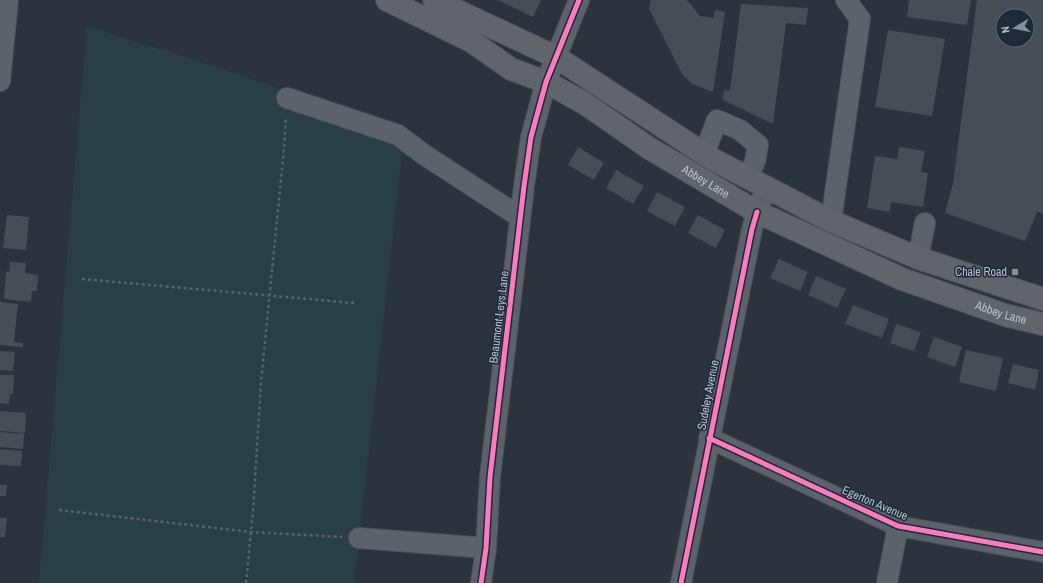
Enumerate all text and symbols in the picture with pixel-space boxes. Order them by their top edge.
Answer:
north arrow [995,8,1035,48]
text: N [998,25,1013,34]
street label: Abbey Lane [678,161,732,202]
place label: Chale Road [955,264,1007,280]
marker: Chale Road [1010,267,1020,277]
street label: Beaumont Leys Lane [485,270,513,364]
street label: Abbey Lane [972,297,1028,328]
street label: Sudeley Avenue [693,359,723,431]
street label: Egerton Avenue [840,482,910,524]

